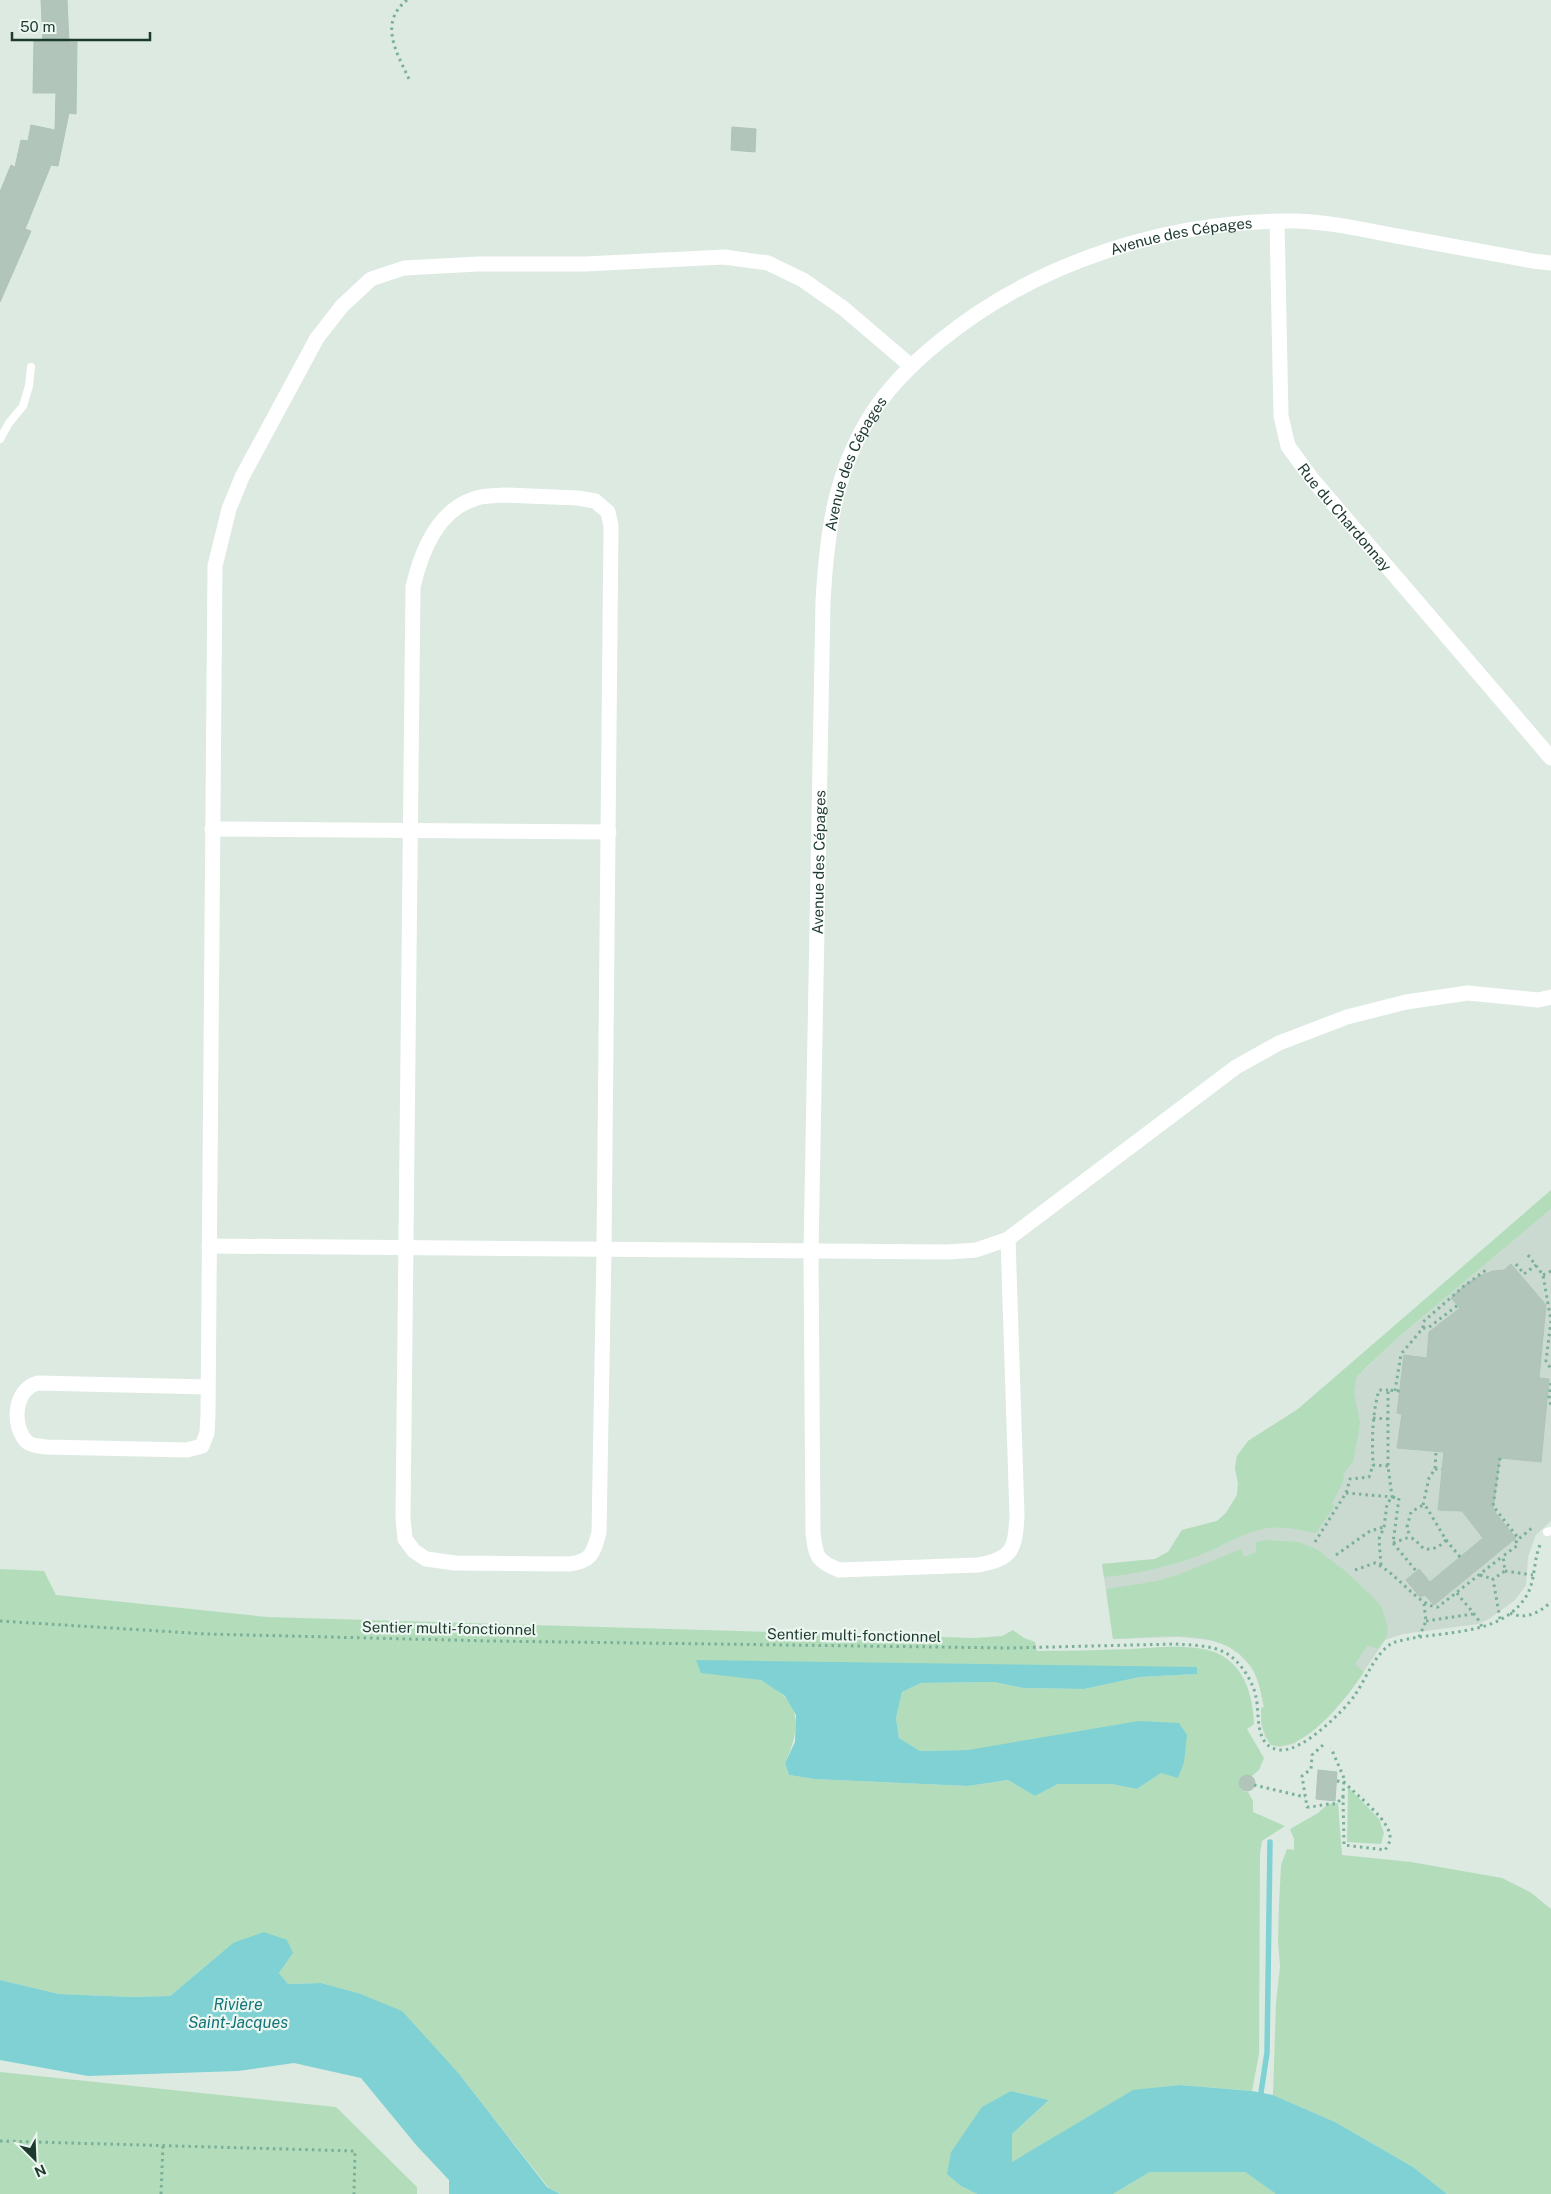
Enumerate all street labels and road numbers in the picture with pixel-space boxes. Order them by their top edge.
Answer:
street label: Avenue des Cépages [1108,214,1253,258]
street label: Avenue des Cépages [821,393,890,532]
street label: Rue du Chardonnay [1295,460,1395,574]
street label: Avenue des Cépages [808,790,828,935]
street label: Sentier multi-fonctionnel [362,1618,536,1638]
street label: Sentier multi-fonctionnel [767,1625,941,1645]

